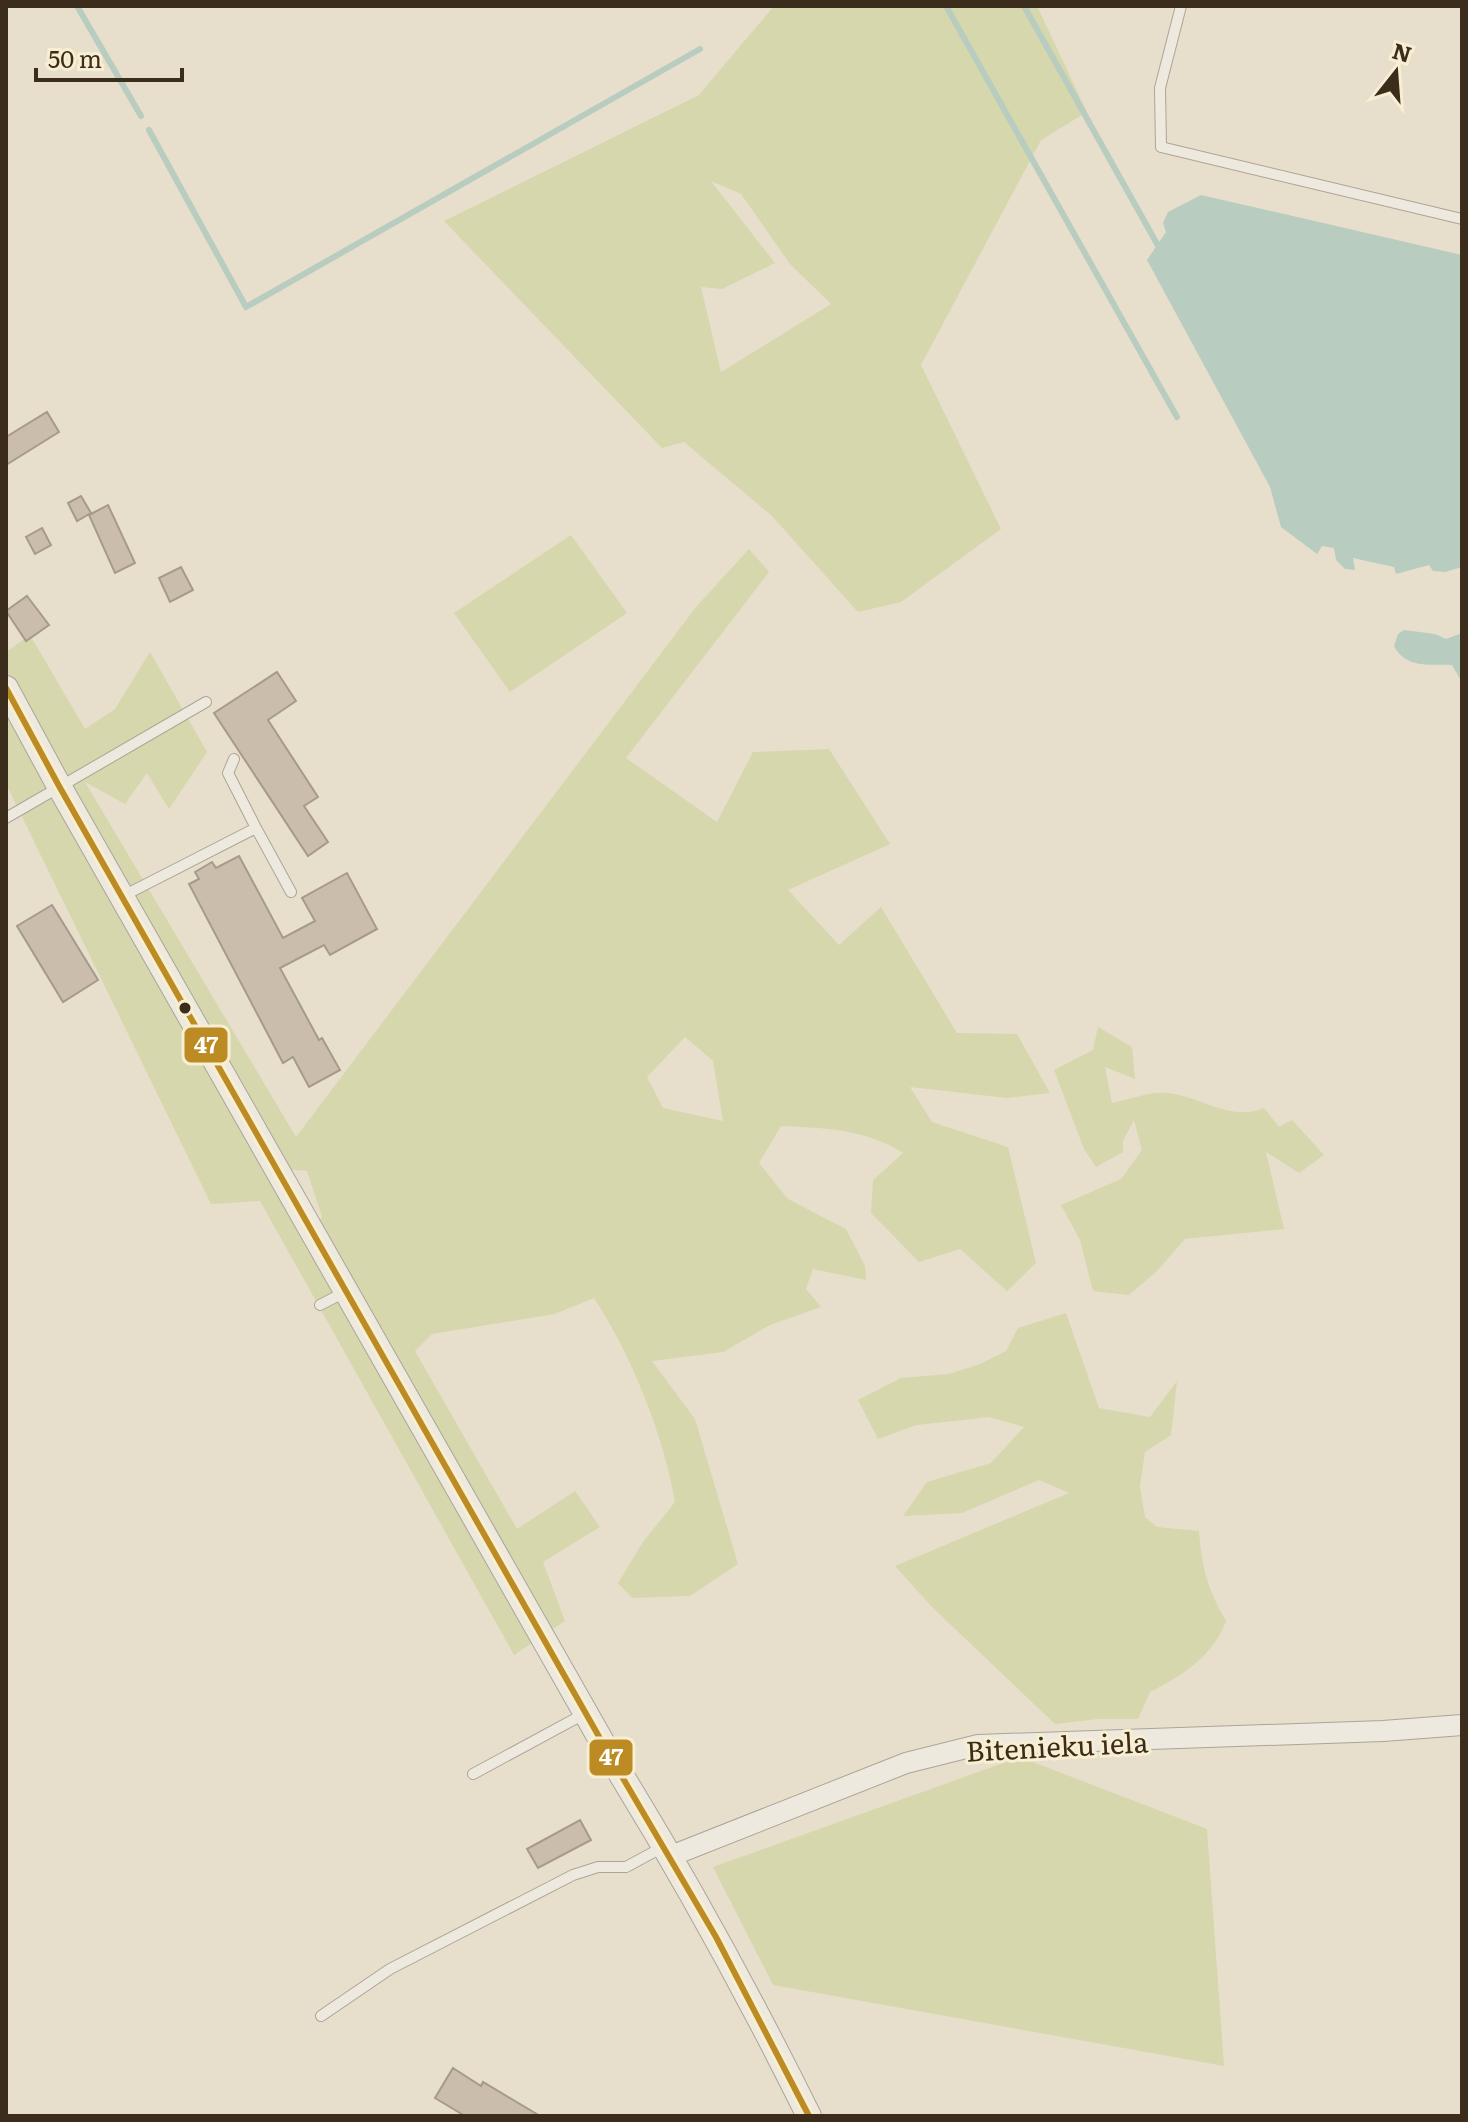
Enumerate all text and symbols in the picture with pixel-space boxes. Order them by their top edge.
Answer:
scale bar [36,32,182,82]
north arrow [1356,32,1436,112]
text: N [1389,33,1416,70]
text: 50 m [48,40,102,75]
unlabelled marker [177,1000,193,1016]
line badge: 47 [183,1026,229,1064]
text: 47 [194,1027,218,1060]
street label: Bitenieku iela [965,1719,1149,1771]
line badge: 47 [588,1738,634,1777]
text: 47 [599,1739,623,1772]

